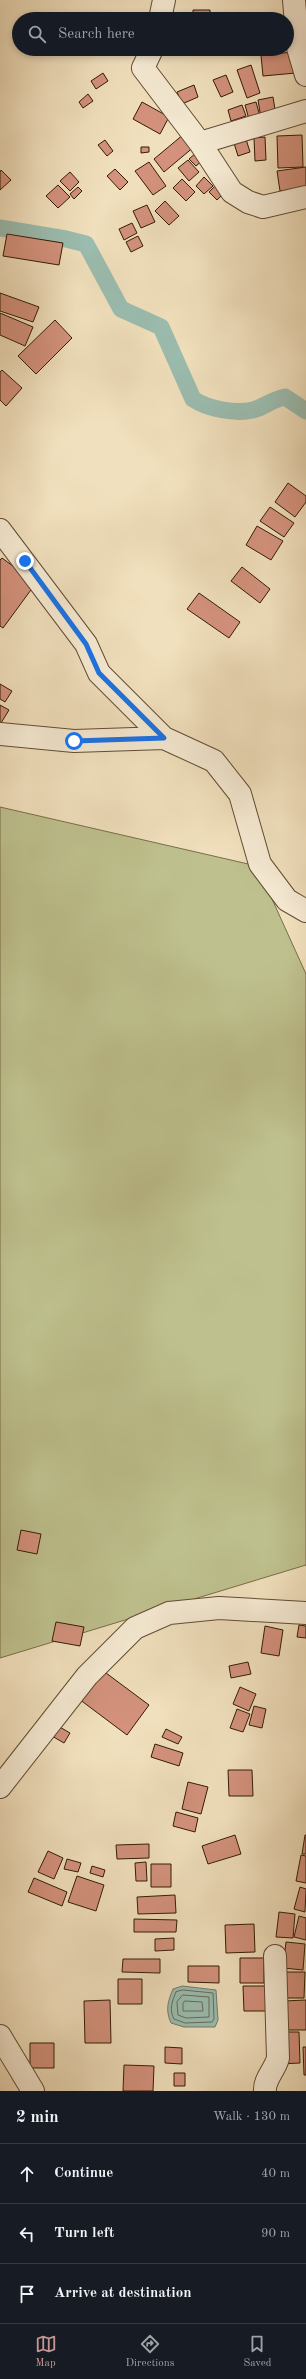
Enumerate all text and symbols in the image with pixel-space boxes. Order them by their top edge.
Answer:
search box [12,12,294,56]
icon: search [26,23,48,45]
text: Search here [58,27,135,42]
route end [16,552,34,570]
route start [65,732,83,750]
text: 2 min [16,2109,59,2126]
text: Walk · 130 m [213,2110,290,2123]
icon: ahead [16,2163,38,2185]
text: Continue [54,2166,113,2181]
text: 40 m [261,2167,290,2180]
icon: left [16,2223,38,2245]
text: Turn left [54,2226,114,2241]
text: 90 m [261,2227,290,2240]
icon: arrive [16,2283,38,2305]
text: Arrive at destination [54,2286,192,2301]
tab: Map [35,2333,57,2371]
tab: Directions [126,2333,174,2371]
tab: Saved [243,2333,271,2371]

